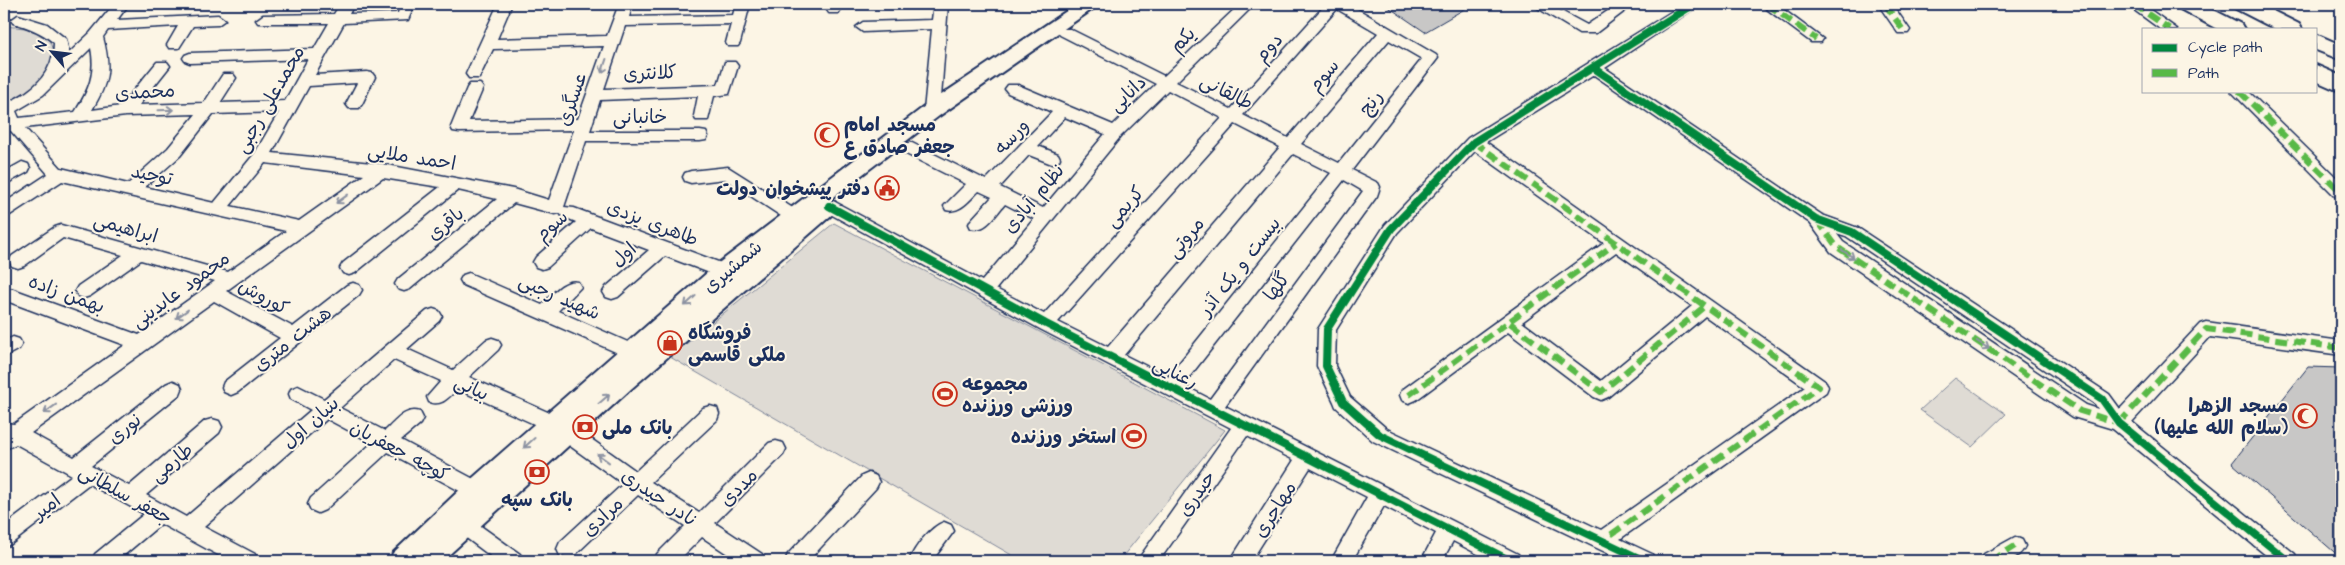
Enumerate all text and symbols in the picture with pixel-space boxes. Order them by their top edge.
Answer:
street label: یکم [1164,21,1202,59]
street label: دوم [1249,27,1289,69]
north arrow [28,28,78,78]
legend [2142,28,2318,92]
text: Cycle path [2188,37,2263,59]
text: N [31,38,52,55]
street label: محمدعلی رجبی [229,41,312,159]
street label: سوم [1302,53,1346,98]
one-way arrow [599,57,608,73]
street label: کلانتری [623,59,677,88]
text: Path [2188,63,2219,84]
street label: طالقانی [1195,67,1258,117]
street label: عسگری [551,69,594,130]
street label: دانایی [1103,69,1153,119]
street label: محمدی [114,77,176,108]
street label: رنج [1353,85,1390,121]
street label: خانبانی [613,104,667,131]
one-way arrow [158,105,174,114]
place label: مسجد امام جعفر صادق ع [844,112,955,161]
street label: ورسه [988,113,1036,161]
mosque icon: مسجد امام جعفر صادق ع [814,122,840,148]
street label: احمد ملایی [366,137,458,178]
street label: توحید [128,158,176,193]
street label: نظام آبادی [997,158,1071,240]
public building icon: دفتر پیشخوان دولت [874,175,900,201]
place label: دفتر پیشخوان دولت [716,176,870,203]
street label: کریمی [1099,180,1151,234]
one-way arrow [335,194,349,204]
street label: طاهری یزدی [603,194,702,253]
street label: باقری [422,201,470,248]
street label: سوم [530,204,574,248]
street label: ابراهیمی [90,206,161,250]
street label: بیست و یک آذر [1191,211,1288,324]
street label: مروتی [1161,212,1211,264]
street label: شمشیری [697,234,769,300]
street label: اول [605,236,643,274]
street label: محمود عابدینی [126,245,236,335]
one-way arrow [1841,249,1855,259]
street label: شهید رجبی [514,267,604,327]
street label: گلها [1257,267,1297,307]
street label: بهمن زاده [25,268,108,321]
street label: کوروش [233,272,294,322]
one-way arrow [683,295,696,307]
street label: هشت متری [248,300,338,378]
one-way arrow [175,309,189,319]
place label: فروشگاه ملکی قاسمی [688,320,786,369]
shop icon: فروشگاه ملکی قاسمی [657,330,683,356]
one-way arrow [1975,340,1989,350]
street label: رعنایی [1148,350,1203,396]
street label: بیانی [450,369,493,408]
place label: مجموعه ورزشی ورزنده [962,371,1073,420]
sports icon: مجموعه ورزشی ورزنده [932,381,958,407]
street label: بنیان اول [276,391,346,456]
one-way arrow [597,393,610,405]
place label: مسجد الزهرا (سلام الله علیها) [2154,393,2288,442]
mosque icon: مسجد الزهرا (سلام الله علیها) [2292,403,2318,429]
one-way arrow [43,404,57,414]
street label: نوری [102,407,148,451]
street label: کوچه جعفریان [345,414,454,489]
bank icon: بانک ملی [572,414,598,440]
place label: بانک ملی [602,415,673,442]
sports icon: استخر ورزنده [1121,423,1147,449]
place label: استخر ورزنده [1011,424,1116,451]
street label: طارمی [145,437,199,489]
one-way arrow [522,438,535,449]
one-way arrow [596,453,610,463]
street label: جعفر سلطانی [74,459,177,532]
bank icon: بانک سپه [524,459,550,485]
street label: نادر حیدری [616,463,703,534]
street label: مددی [714,463,764,513]
street label: حیدری [1172,465,1223,522]
street label: مهاجری [1247,476,1304,543]
place label: بانک سپه [501,487,573,514]
street label: امیر [25,488,67,528]
street label: مرادی [576,491,630,543]

